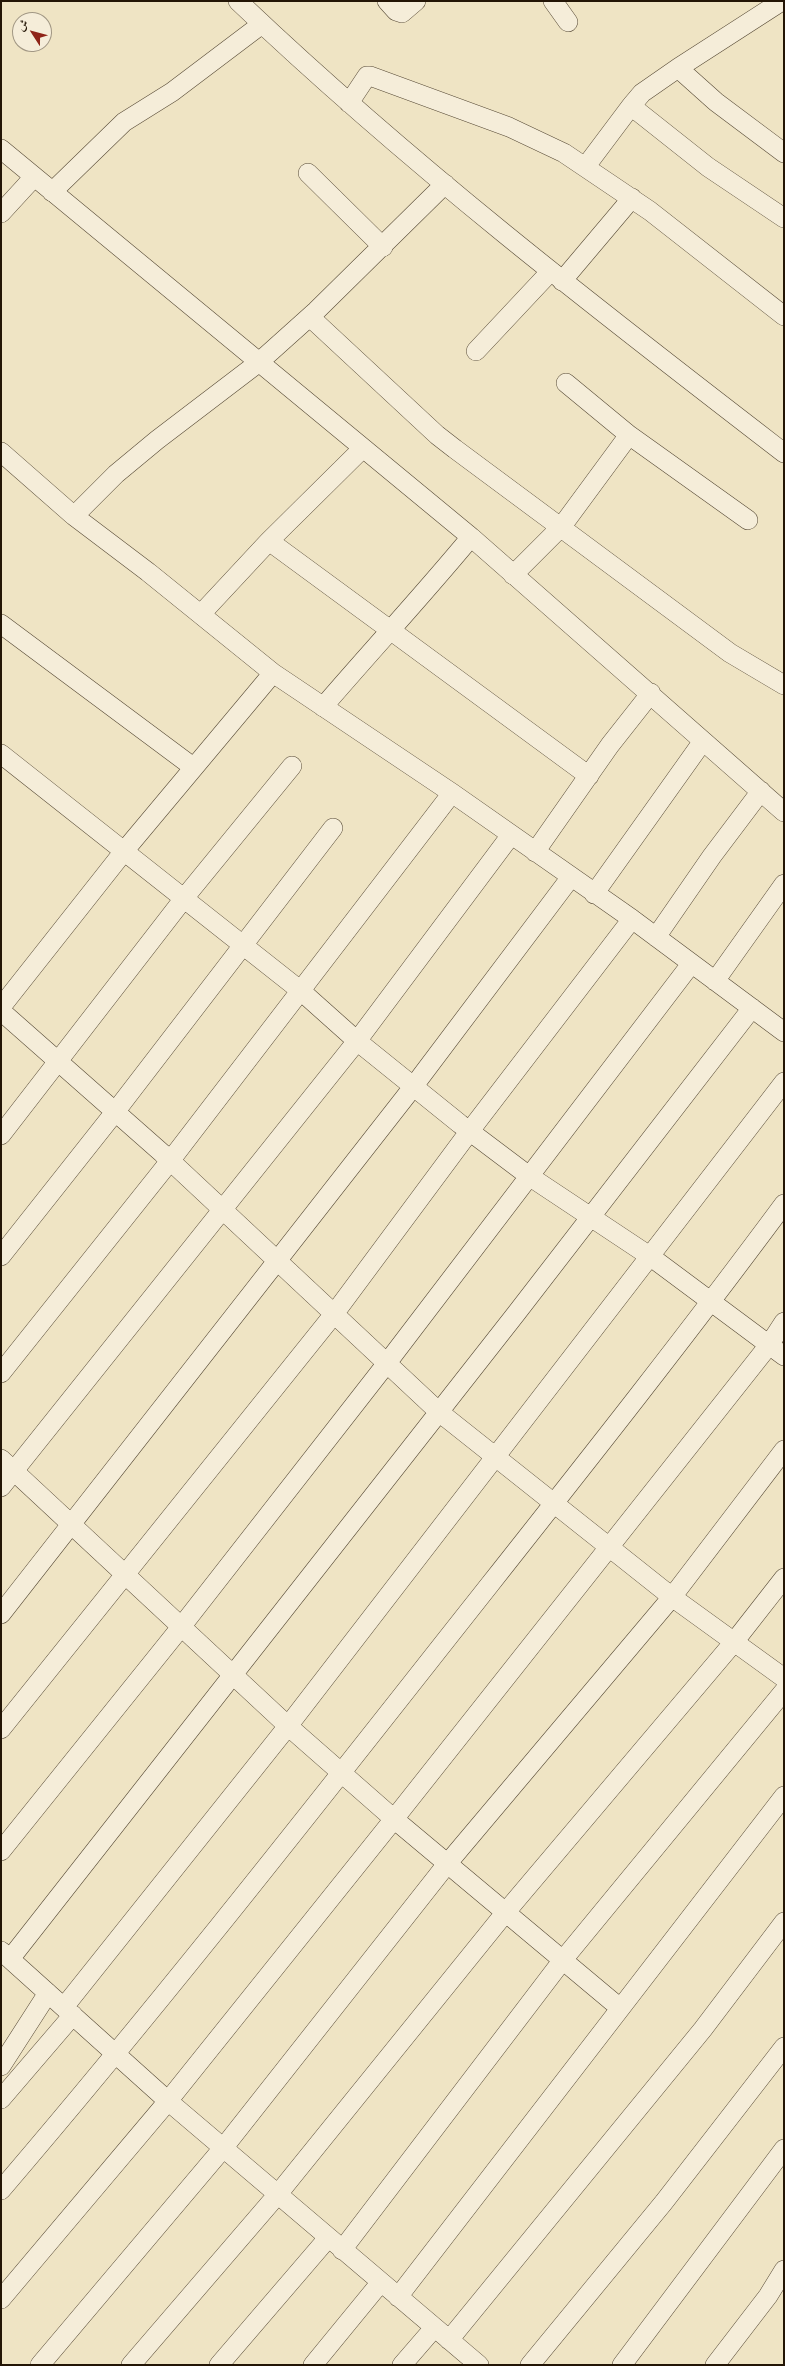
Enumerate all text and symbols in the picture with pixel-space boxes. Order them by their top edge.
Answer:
north arrow [12,12,52,52]
text: ش [14,17,31,33]

